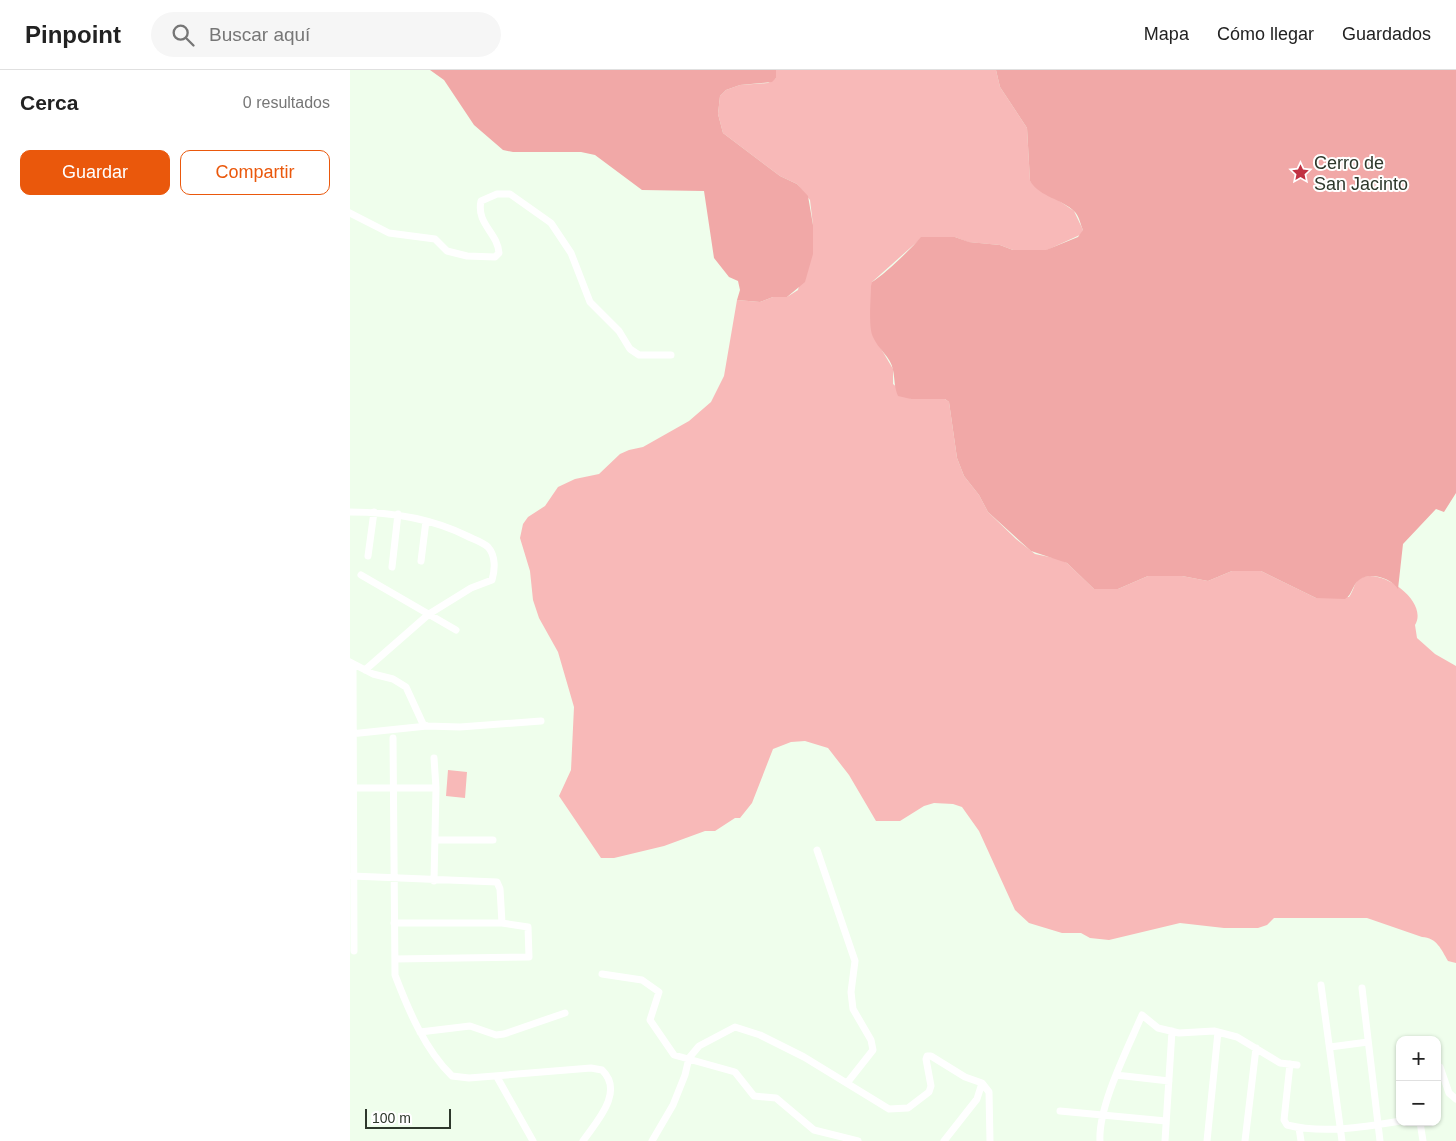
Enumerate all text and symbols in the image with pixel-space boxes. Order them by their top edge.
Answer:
search box [151,12,501,57]
text: Pinpoint [25,21,121,48]
icon: search [169,21,197,49]
text: Buscar aquí [209,24,310,45]
text: Mapa [1144,24,1189,44]
text: Cómo llegar [1217,24,1314,44]
text: Guardados [1342,24,1431,44]
text: Cerca [20,91,78,114]
text: 0 resultados [243,94,330,111]
button: Guardar [20,150,170,195]
button: Compartir [180,150,330,195]
place label: Cerro de San Jacinto [1314,153,1408,194]
place icon: Cerro de San Jacinto [1290,163,1310,183]
map controls [1396,1036,1441,1126]
button: + [1396,1036,1441,1081]
button: − [1396,1081,1441,1126]
scale bar [365,1106,451,1129]
text: 100 m [372,1110,411,1126]

